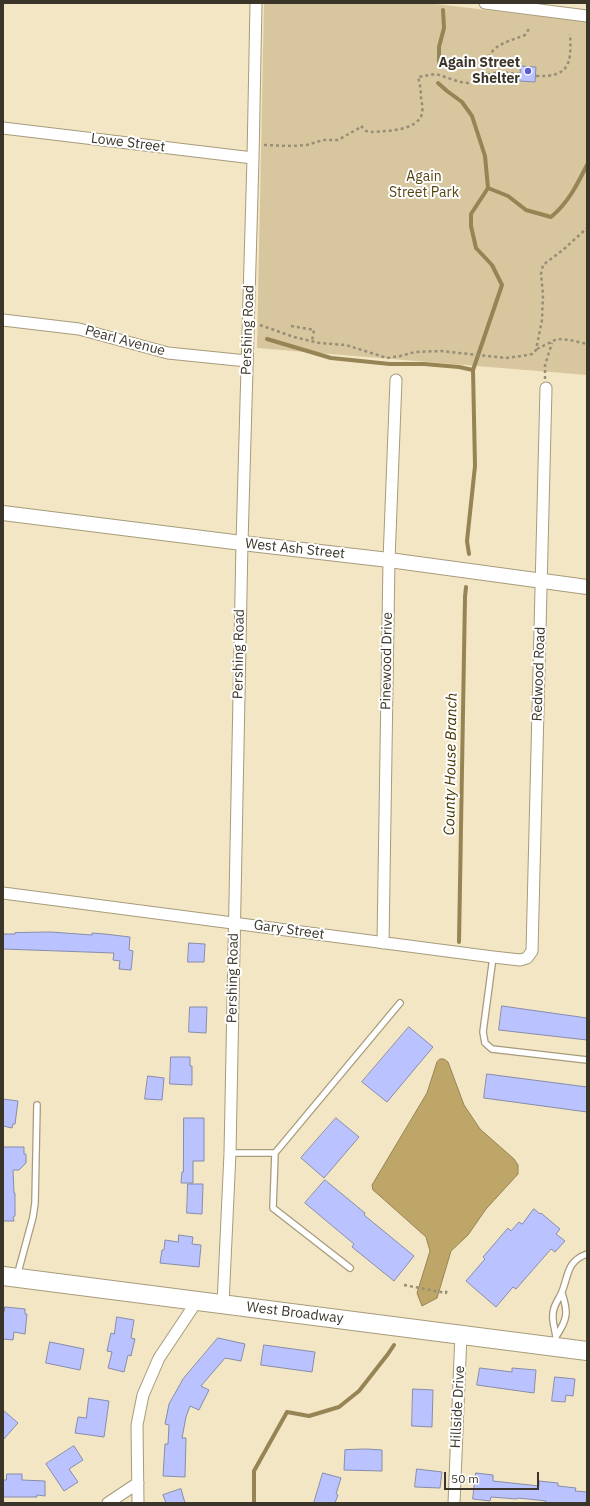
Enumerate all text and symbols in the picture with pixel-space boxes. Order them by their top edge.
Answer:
place label: Again Street Shelter [438,55,520,88]
marker: Again Street Shelter [523,66,533,76]
street label: Lowe Street [90,130,166,156]
park label: Again Street Park [389,169,459,202]
street label: Pershing Road [238,285,258,375]
street label: Pearl Avenue [83,322,167,360]
street label: West Ash Street [244,535,346,563]
street label: Pershing Road [230,609,248,699]
street label: Pinewood Drive [378,612,396,710]
street label: Redwood Road [529,626,549,722]
water label: County House Branch [441,692,461,836]
street label: Gary Street [253,917,325,943]
street label: Pershing Road [224,933,242,1023]
street label: West Broadway [246,1299,344,1327]
street label: Hillside Drive [447,1365,469,1449]
scale bar [446,1464,541,1490]
text: 50 m [451,1471,479,1486]

